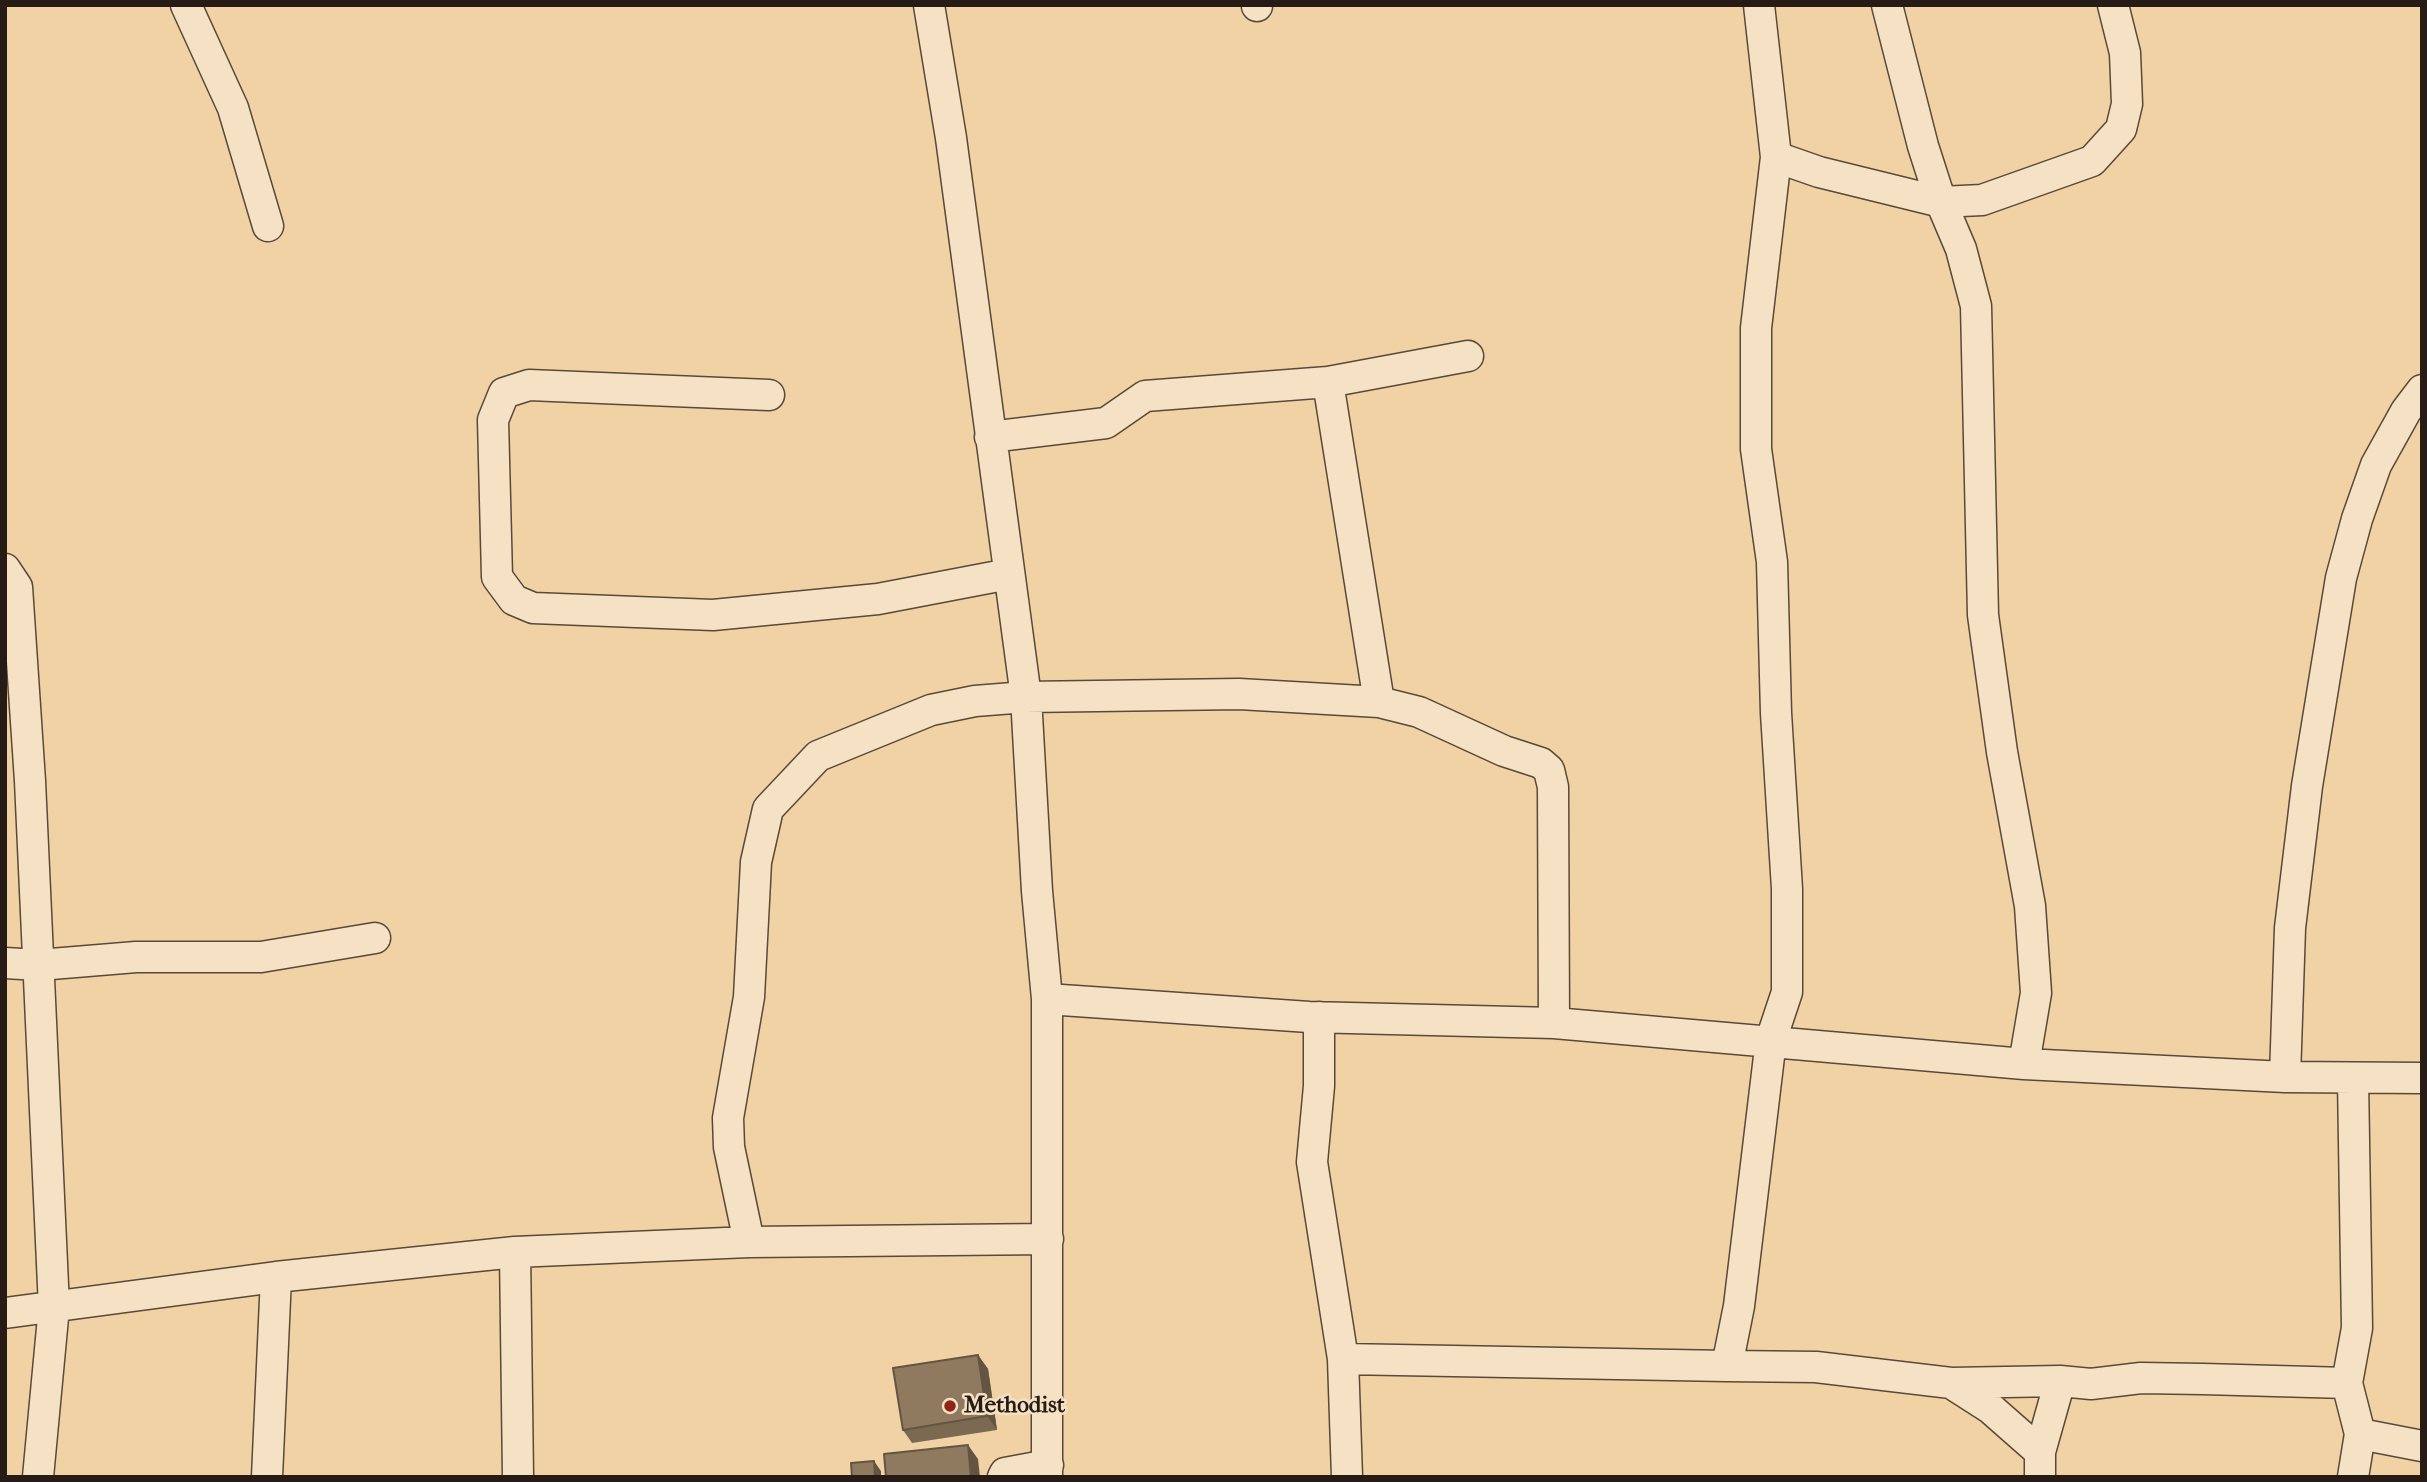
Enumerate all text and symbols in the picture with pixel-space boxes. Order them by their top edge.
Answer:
place label: Methodist [964,1392,1065,1420]
marker: Methodist [942,1398,958,1414]

